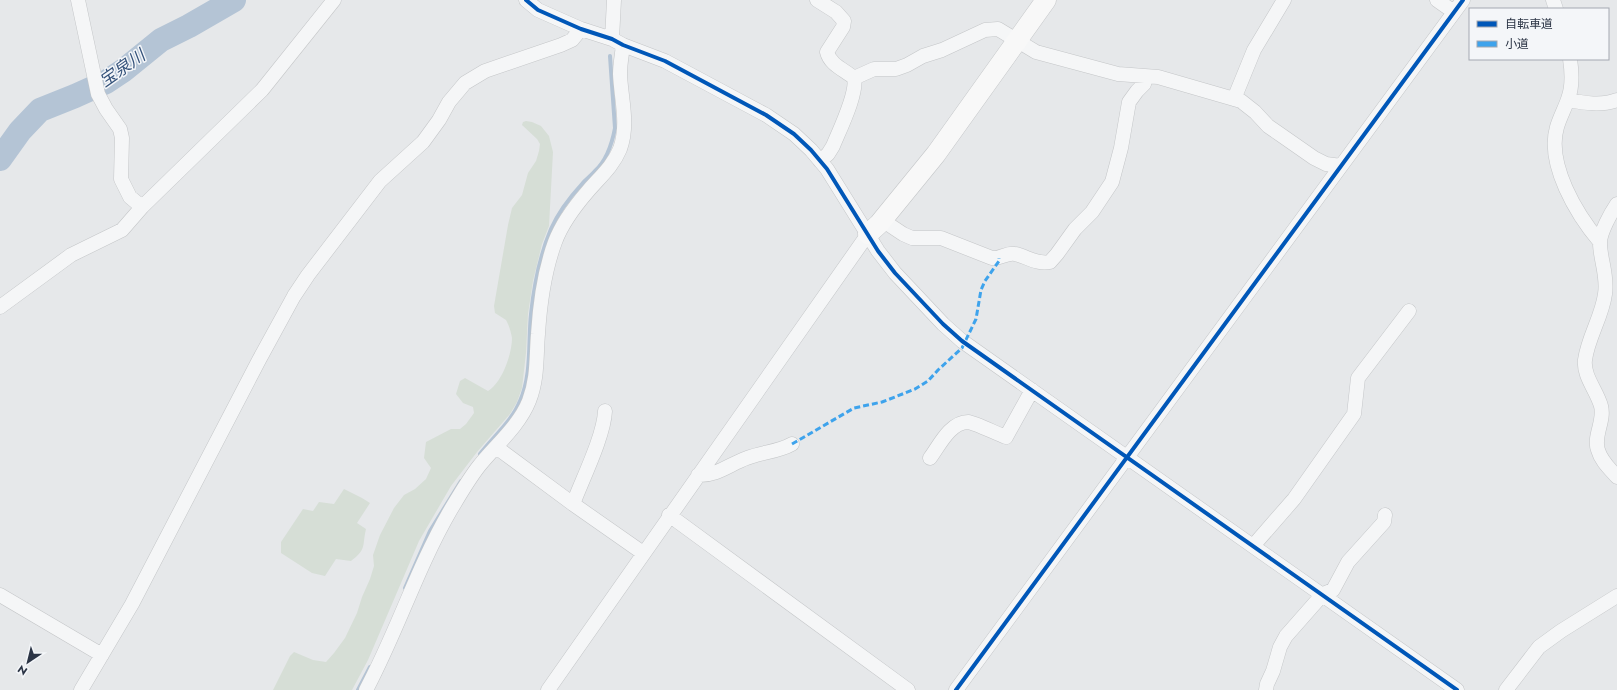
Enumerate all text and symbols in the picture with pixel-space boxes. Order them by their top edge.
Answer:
legend [1469,8,1609,60]
text: 自転車道 [1505,15,1553,33]
text: 小道 [1505,35,1529,53]
water label: 宝泉川 [94,42,151,92]
north arrow [8,642,48,682]
text: N [14,661,30,679]

